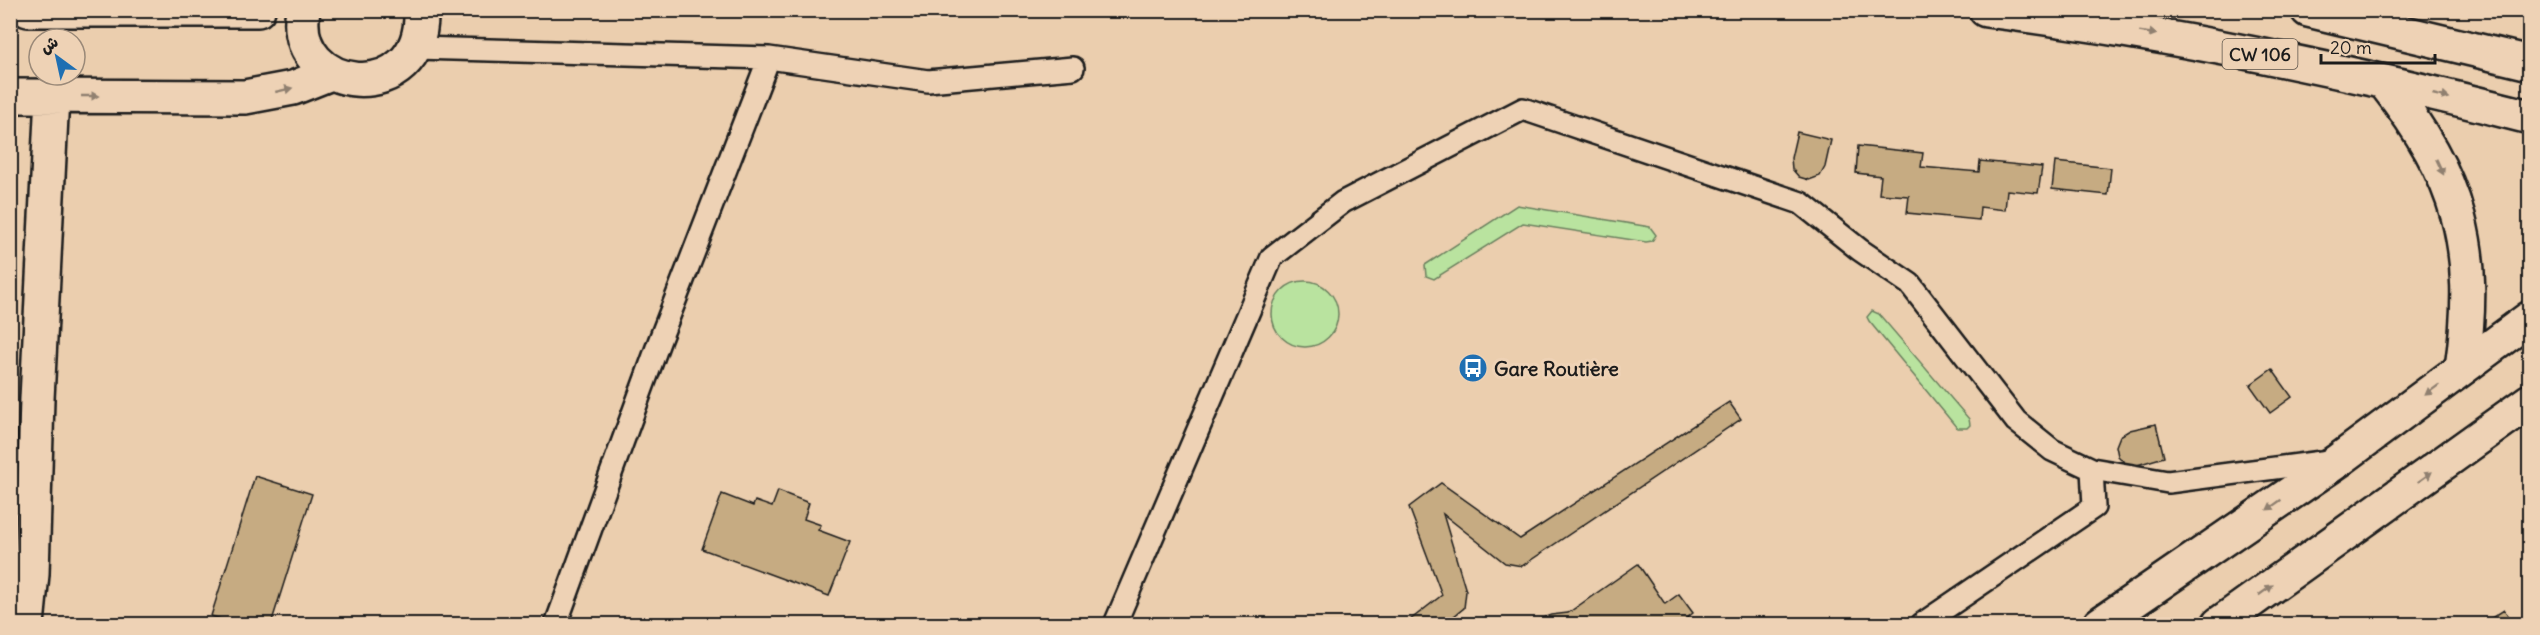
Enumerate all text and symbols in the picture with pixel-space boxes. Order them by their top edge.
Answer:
north arrow [27,27,87,87]
scale bar [2321,27,2435,65]
one-way arrow [2139,29,2158,38]
text: ش [36,31,62,58]
text: 20 m [2330,36,2372,59]
road number: CW 106 [2222,39,2298,69]
one-way arrow [275,84,294,94]
one-way arrow [80,92,99,101]
one-way arrow [2432,92,2451,101]
one-way arrow [2436,158,2445,175]
bus stop icon: Gare Routière [1457,352,1489,384]
place label: Gare Routière [1494,356,1619,381]
one-way arrow [2424,384,2440,396]
one-way arrow [2416,471,2432,483]
one-way arrow [2267,499,2283,511]
one-way arrow [2259,585,2274,597]

